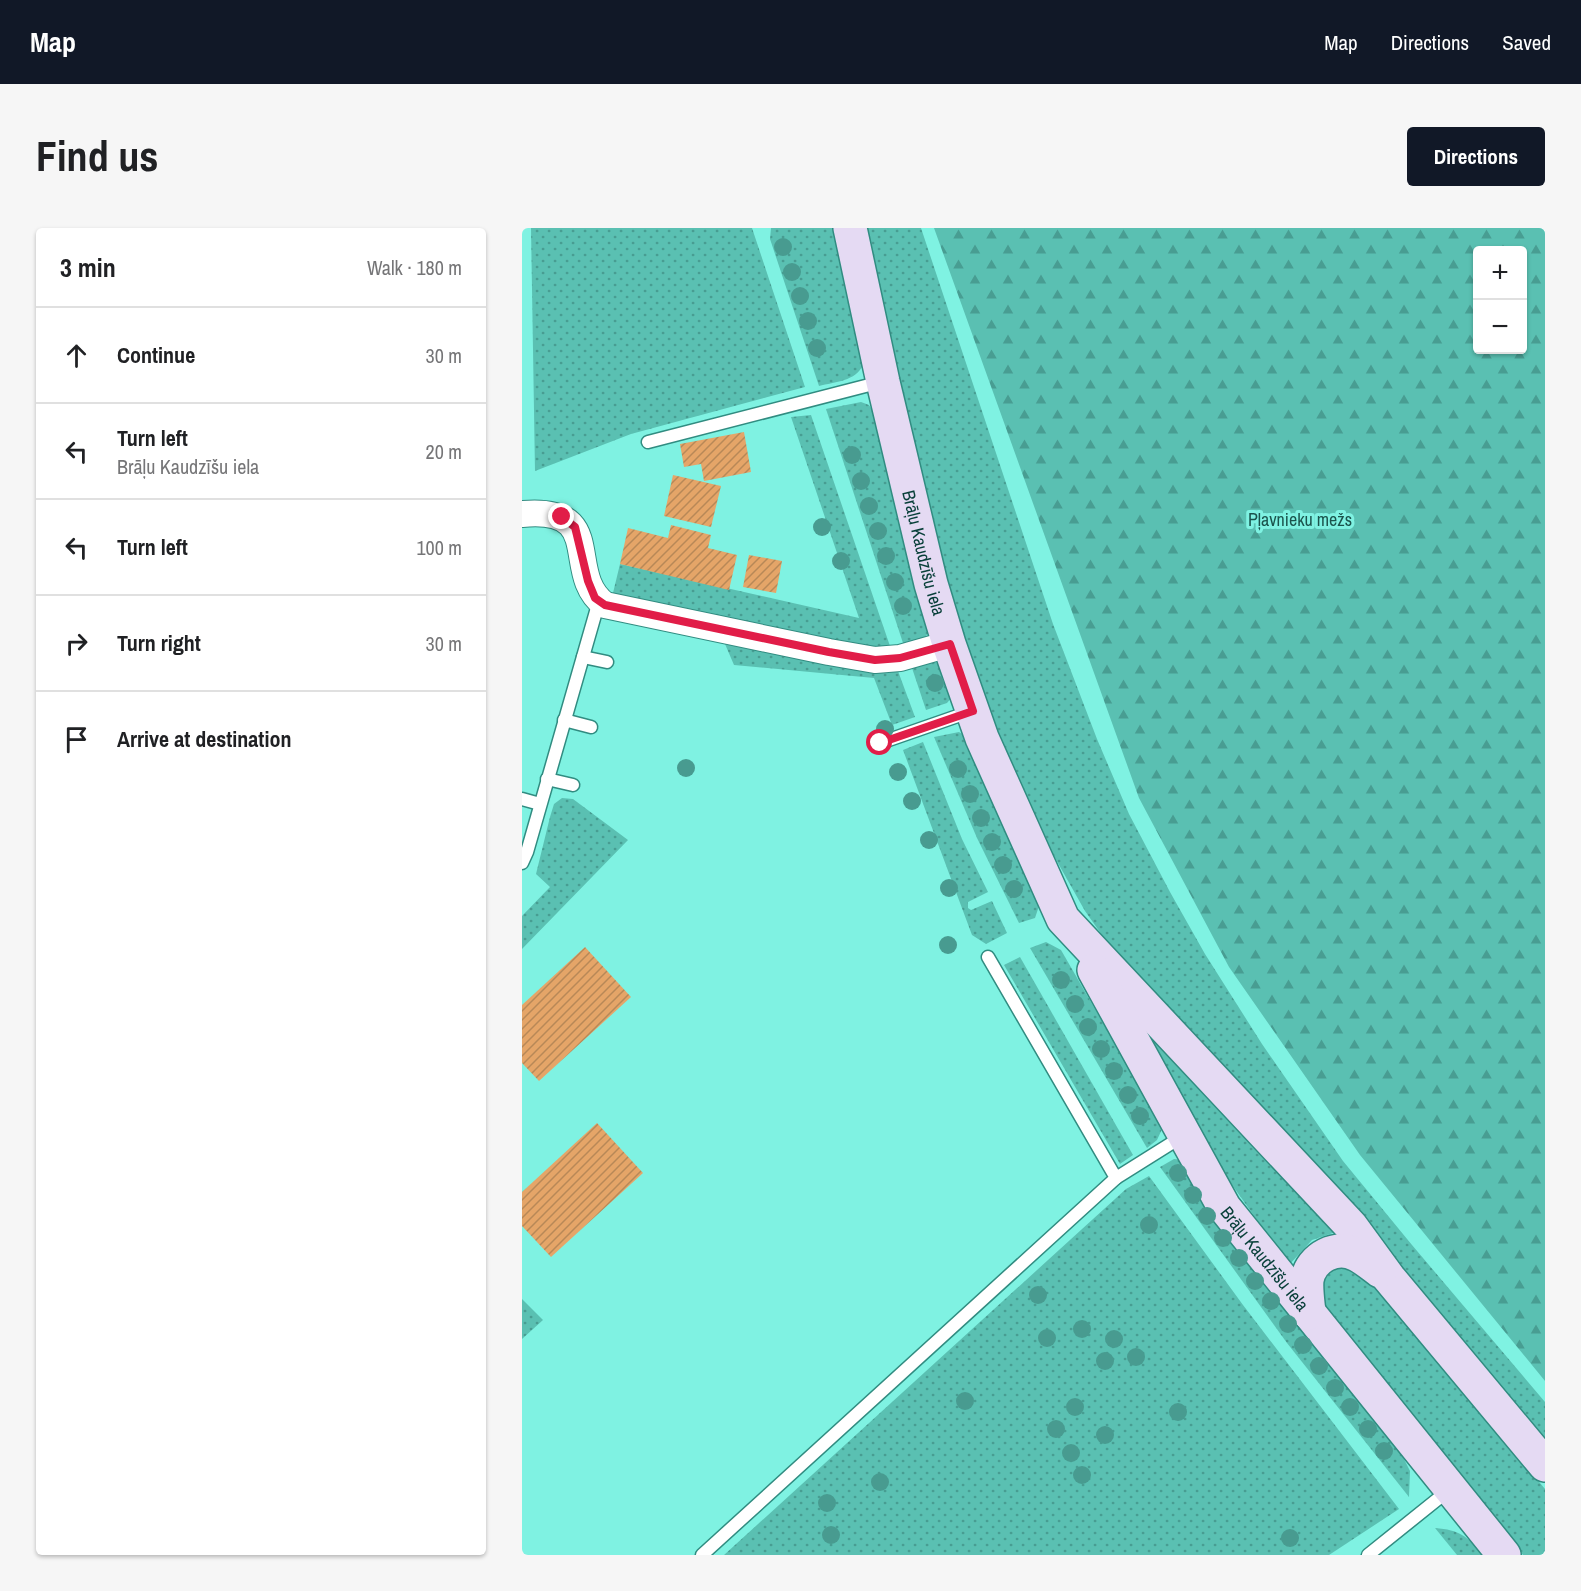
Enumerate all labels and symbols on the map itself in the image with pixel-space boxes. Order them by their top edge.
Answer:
street label: Brāļu Kaudzīšu iela [897,488,952,618]
route end [548,503,574,529]
park label: Pļavnieku mežs [1248,507,1352,532]
route start [866,729,892,755]
street label: Brāļu Kaudzīšu iela [1215,1200,1315,1316]

